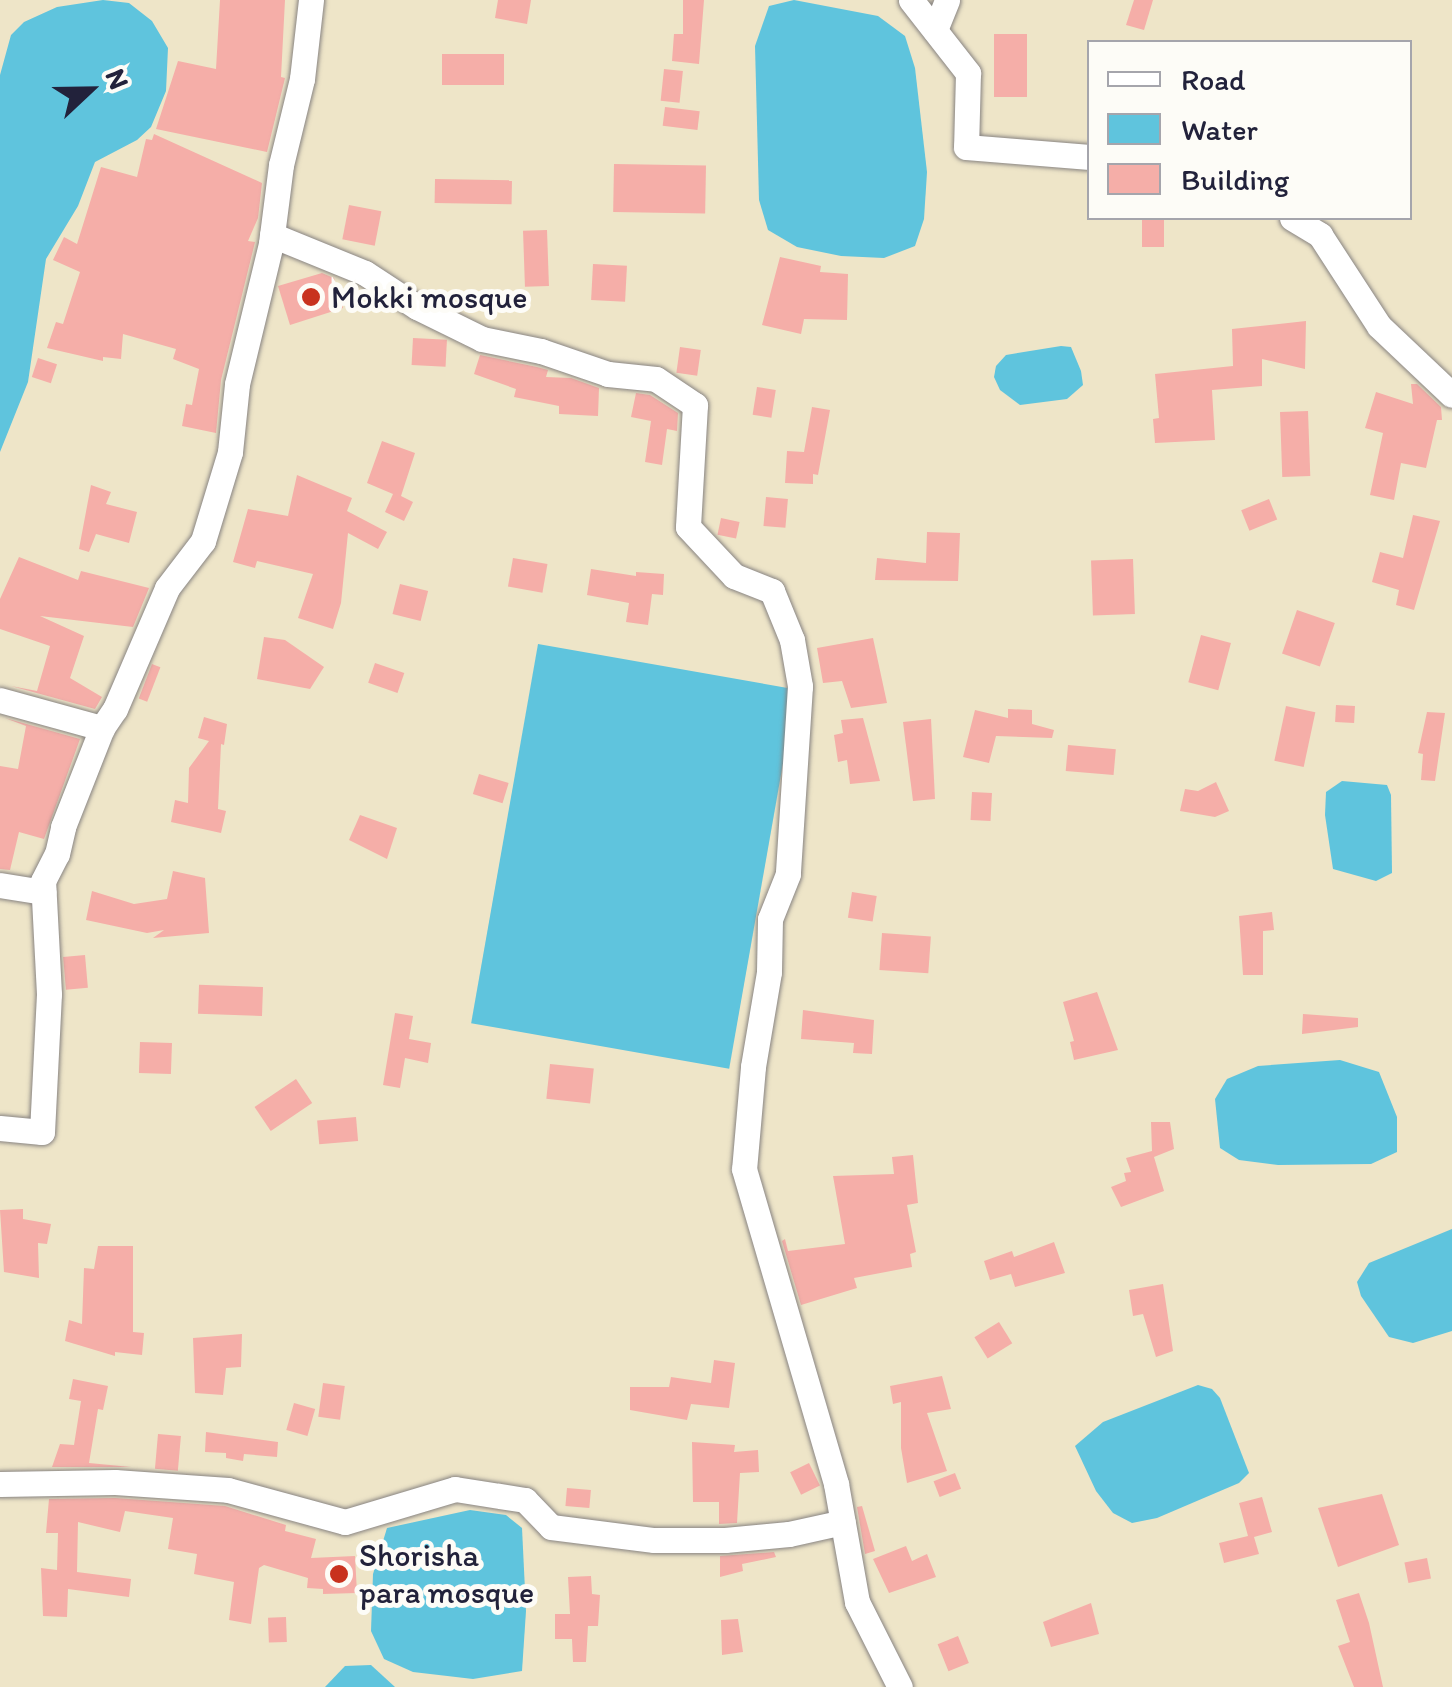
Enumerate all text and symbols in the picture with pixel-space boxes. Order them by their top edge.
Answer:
north arrow [40,40,140,140]
legend [1087,40,1412,220]
text: Road [1181,61,1246,98]
text: N [99,64,137,94]
text: Water [1181,111,1258,148]
text: Building [1181,161,1289,198]
place label: Mokki mosque [331,278,527,316]
marker: Mokki mosque [300,286,322,308]
place label: Shorisha para mosque [359,1537,534,1612]
marker: Shorisha para mosque [328,1563,350,1585]

